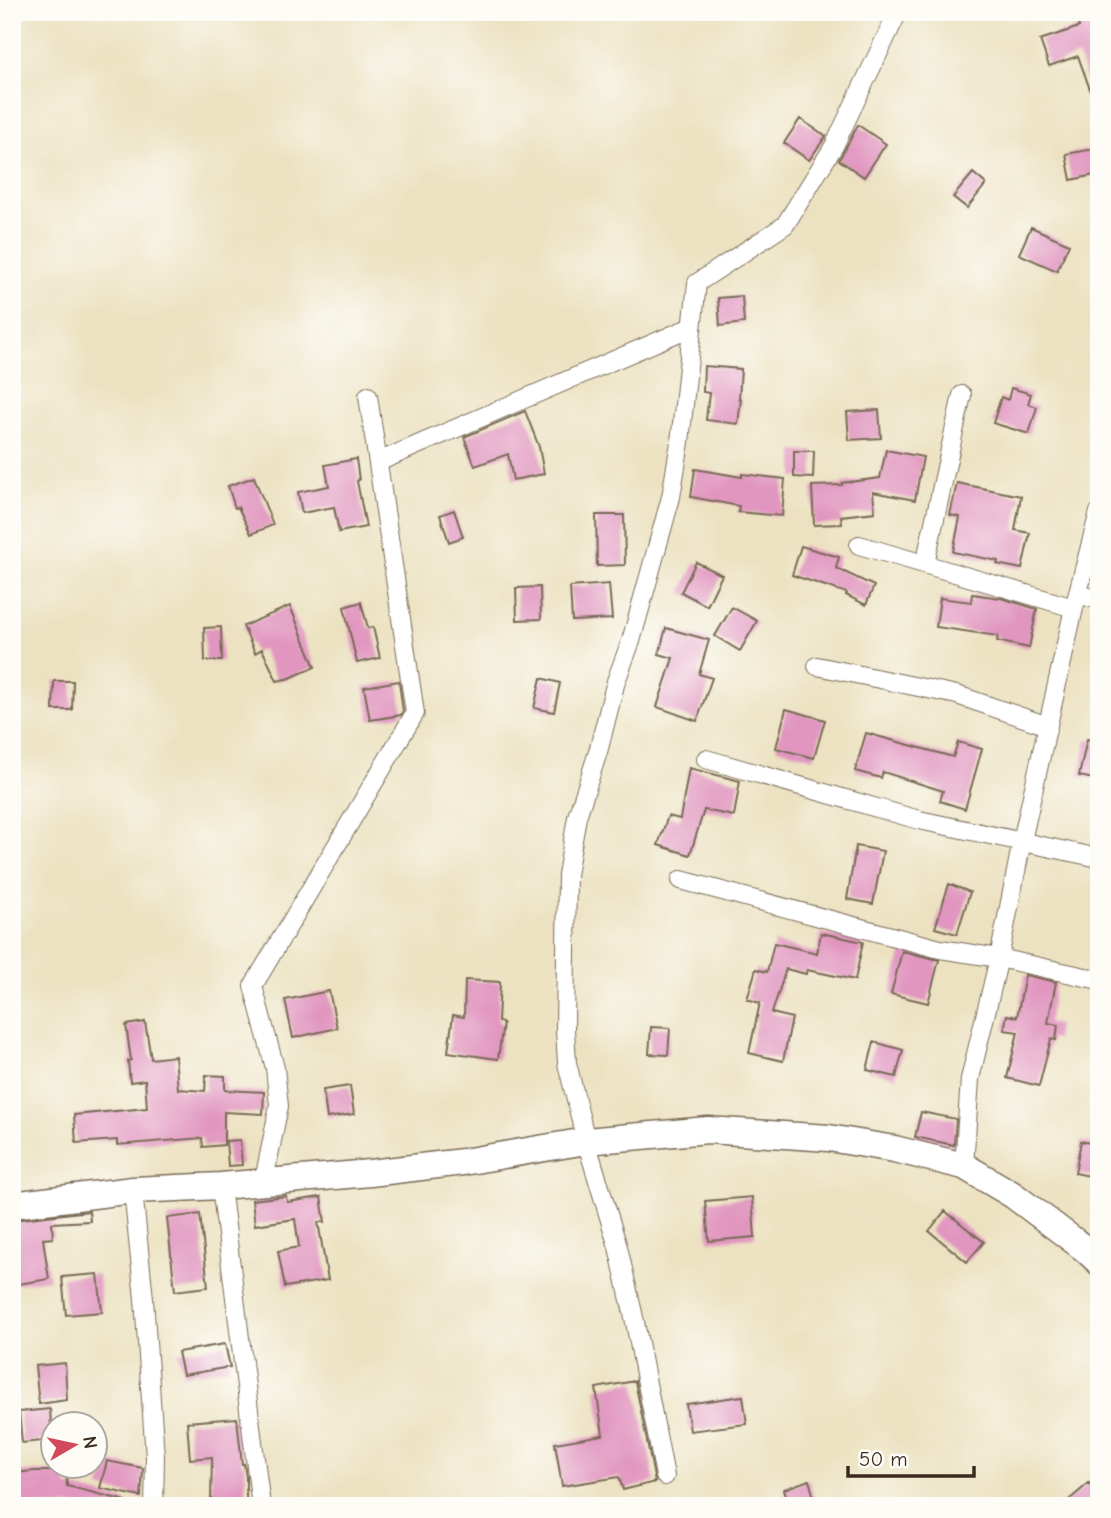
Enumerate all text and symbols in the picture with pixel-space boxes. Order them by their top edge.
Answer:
north arrow [38,1410,108,1480]
scale bar [848,1434,974,1478]
text: N [78,1435,102,1450]
text: 50 m [859,1447,908,1471]

